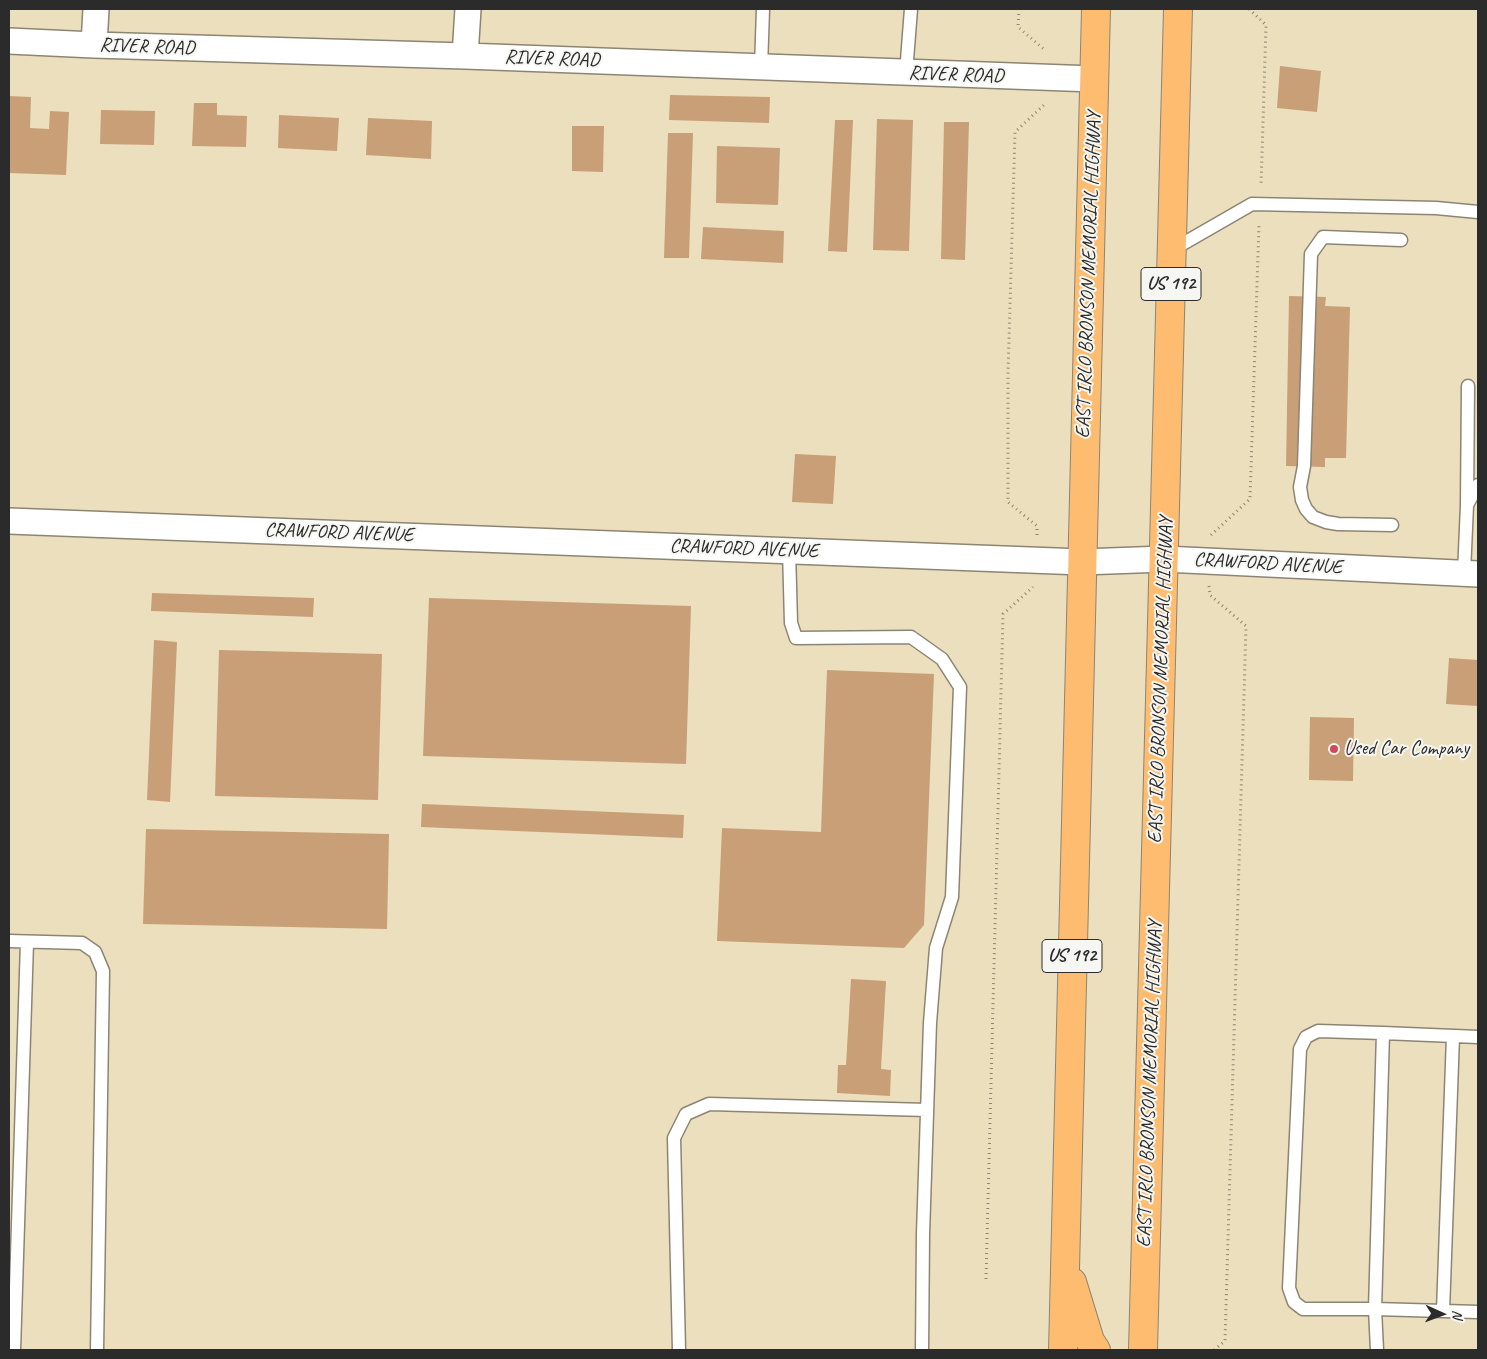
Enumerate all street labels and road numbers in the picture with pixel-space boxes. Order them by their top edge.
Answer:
street label: RIVER ROAD [99,33,195,61]
street label: RIVER ROAD [504,45,600,73]
street label: RIVER ROAD [908,61,1004,89]
street label: EAST IRLO BRONSON MEMORIAL HIGHWAY [1071,111,1107,439]
road number: US 192 [1141,268,1201,300]
street label: EAST IRLO BRONSON MEMORIAL HIGHWAY [1143,516,1179,844]
street label: CRAWFORD AVENUE [264,518,414,548]
street label: CRAWFORD AVENUE [669,534,819,564]
street label: CRAWFORD AVENUE [1193,548,1343,580]
street label: EAST IRLO BRONSON MEMORIAL HIGHWAY [1132,920,1168,1248]
road number: US 192 [1042,939,1102,972]

